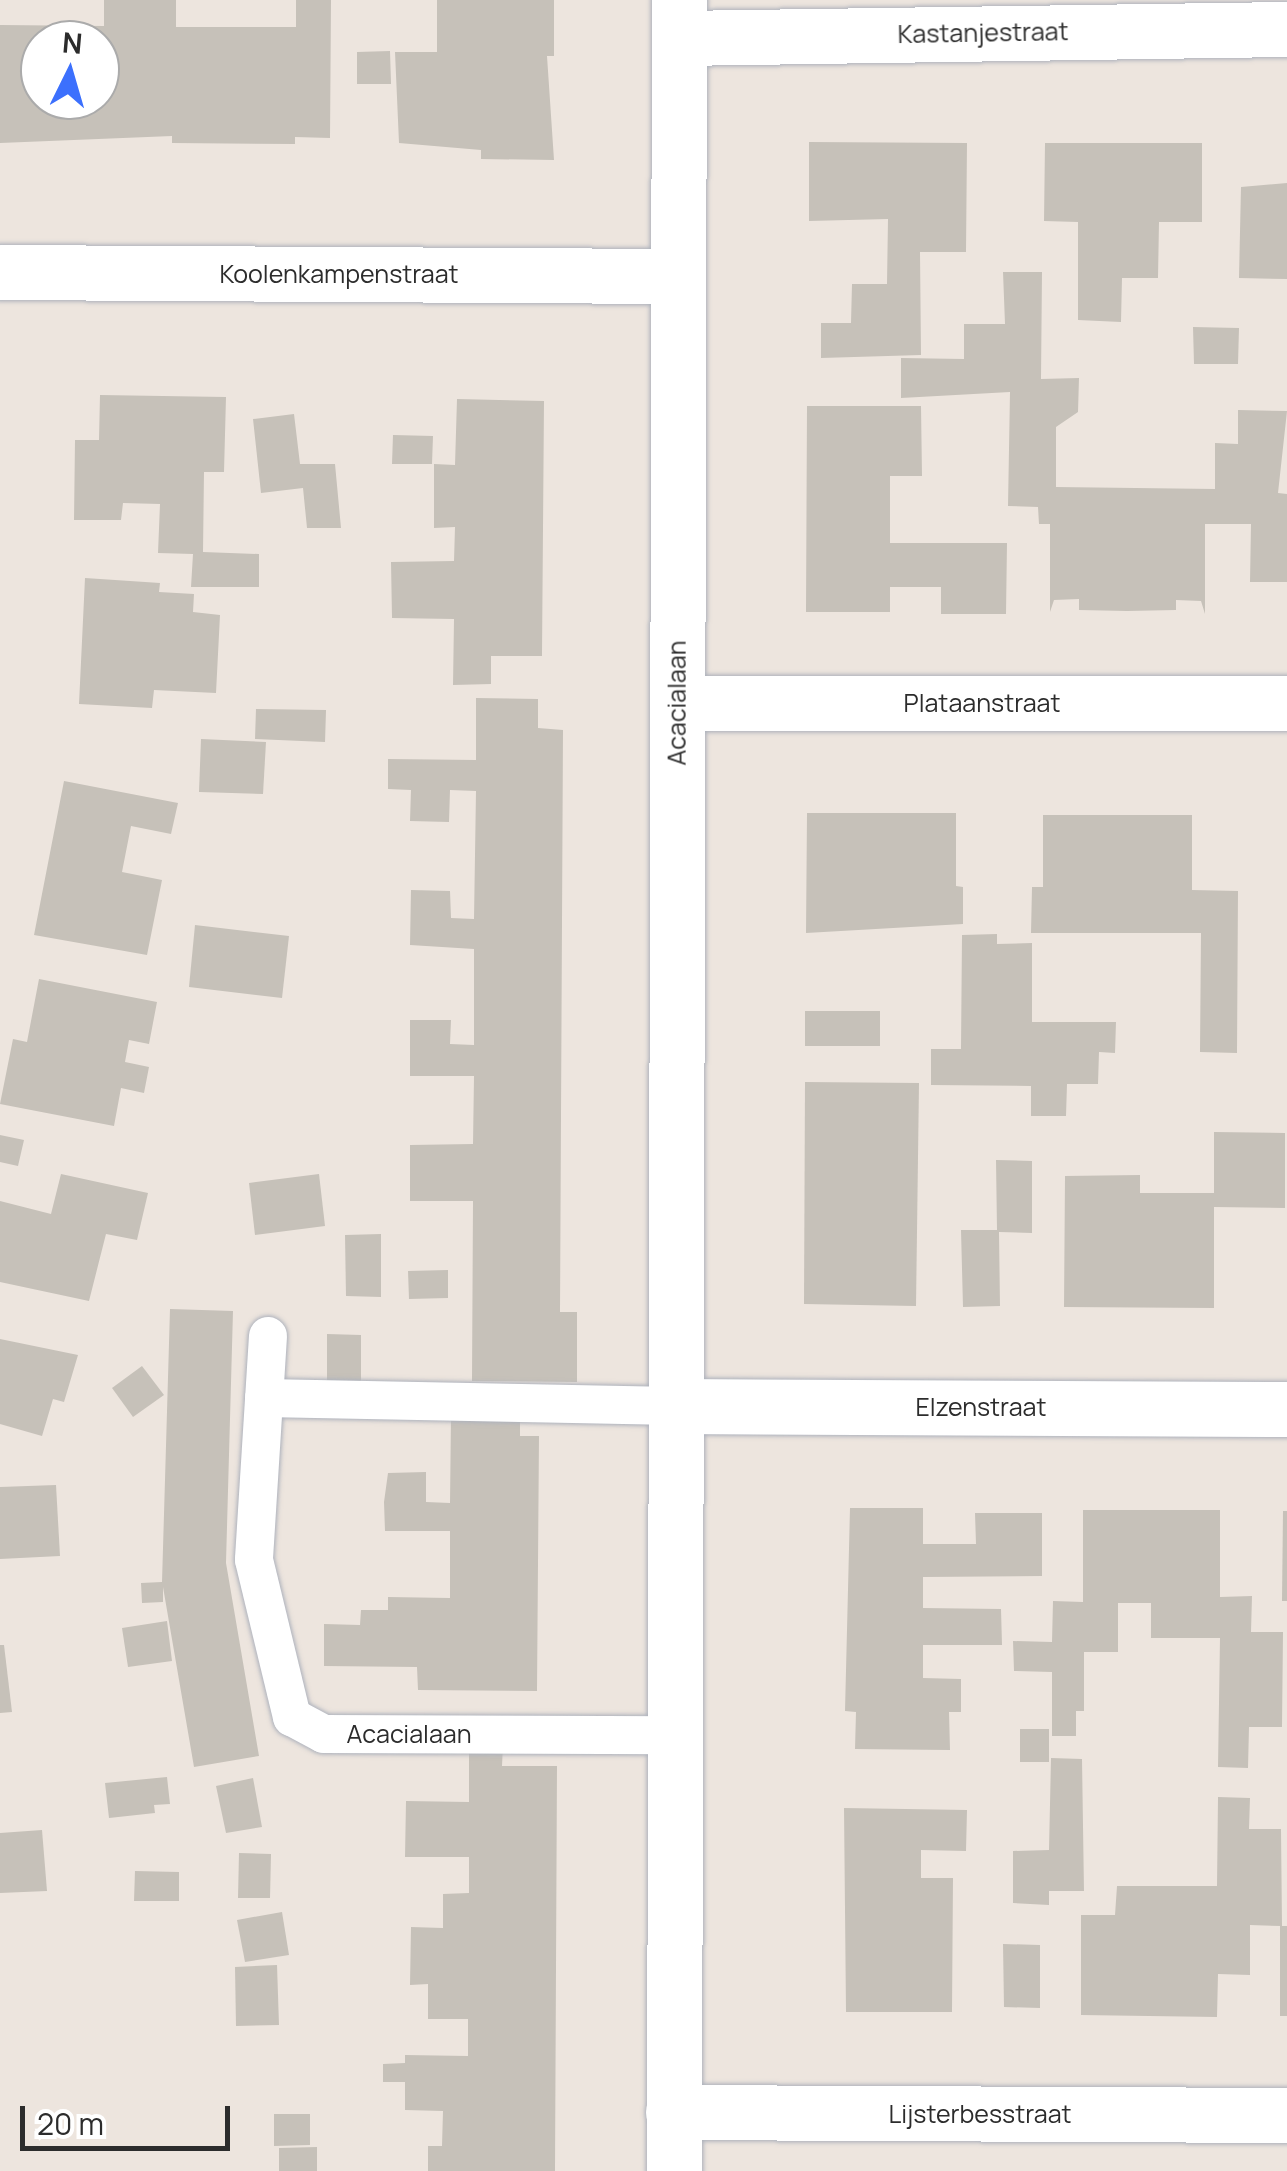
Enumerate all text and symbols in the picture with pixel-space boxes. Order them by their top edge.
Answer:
street label: Kastanjestraat [897,17,1069,49]
north arrow [20,20,120,120]
text: N [61,22,84,62]
street label: Koolenkampenstraat [219,259,459,289]
street label: Acacialaan [662,640,692,766]
street label: Plataanstraat [904,688,1060,718]
street label: Elzenstraat [916,1392,1046,1422]
street label: Acacialaan [346,1719,472,1749]
scale bar [25,2086,235,2148]
street label: Lijsterbesstraat [888,2099,1072,2129]
text: 20 m [37,2103,104,2144]

